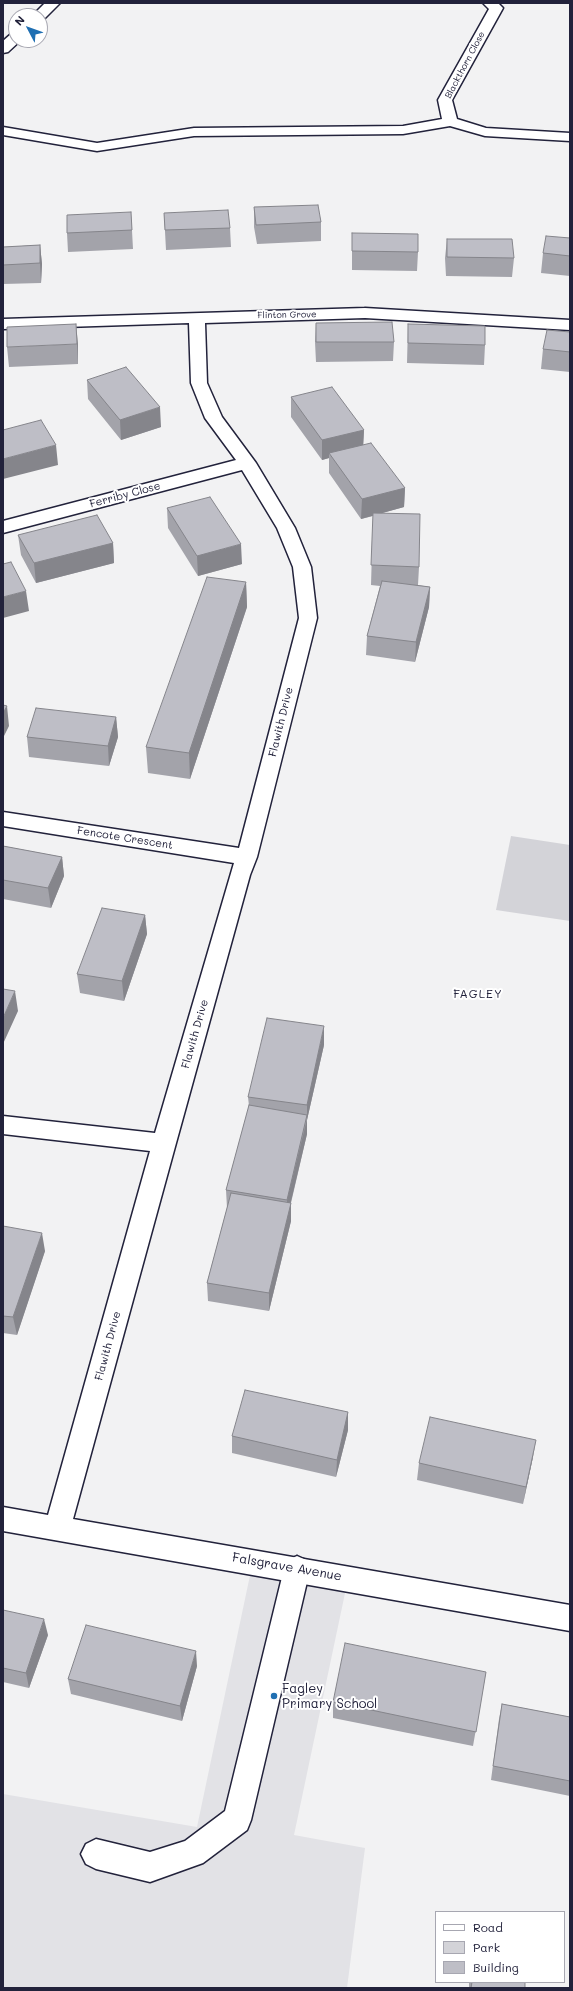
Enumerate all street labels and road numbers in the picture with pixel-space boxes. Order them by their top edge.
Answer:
street label: Blackthorn Close [443,30,487,100]
street label: Flinton Grove [257,309,317,321]
street label: Ferriby Close [88,479,162,511]
street label: Flawith Drive [266,686,296,758]
street label: Fencote Crescent [76,824,174,852]
street label: Flawith Drive [179,998,211,1070]
street label: Flawith Drive [92,1310,124,1382]
street label: Falsgrave Avenue [231,1550,343,1584]

